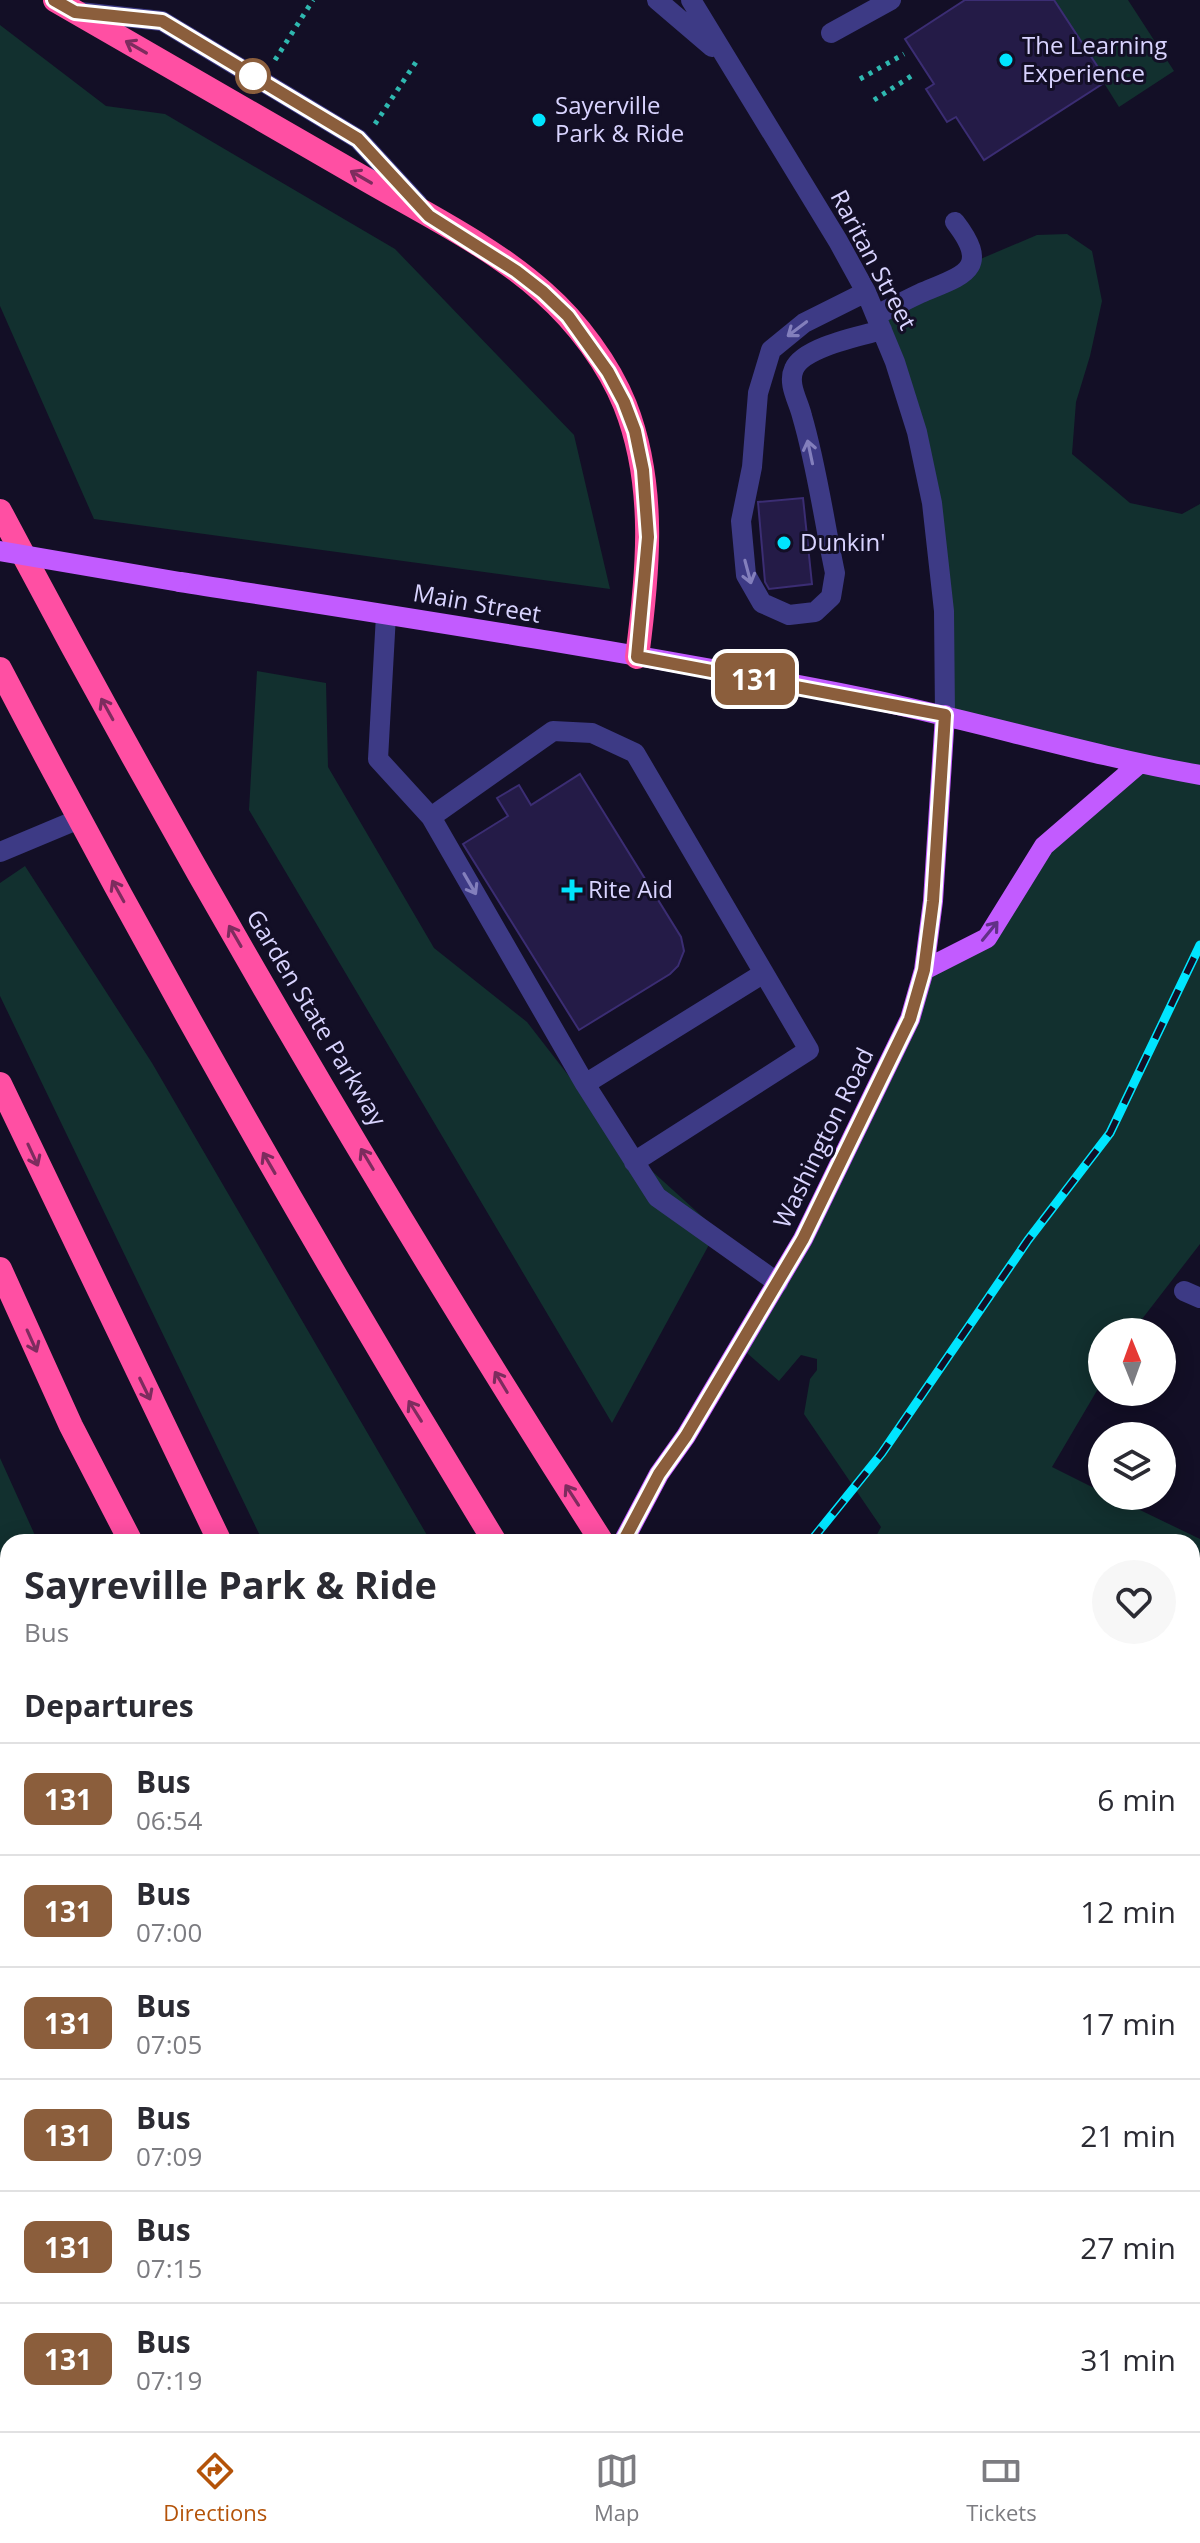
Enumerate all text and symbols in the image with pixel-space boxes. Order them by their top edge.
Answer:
place label: The Learning Experience [1022,28,1167,89]
one-way arrow [125,39,148,55]
marker: The Learning Experience [997,51,1015,69]
unlabelled marker [236,59,270,93]
place label: Sayerville Park & Ride [555,88,684,149]
marker: Sayerville Park & Ride [530,111,548,129]
one-way arrow [350,169,374,184]
street label: Raritan Street [824,184,925,335]
one-way arrow [787,320,808,337]
one-way arrow [802,440,817,466]
place label: Dunkin' [800,525,886,558]
marker: Dunkin' [775,534,793,552]
one-way arrow [741,558,756,584]
street label: Main Street [411,575,544,630]
line badge: 131 [709,653,801,705]
text: 131 [731,660,779,698]
one-way arrow [99,698,115,721]
one-way arrow [462,872,478,895]
place label: Rite Aid [588,872,673,905]
one-way arrow [110,880,126,903]
marker: Rite Aid [563,881,581,899]
street label: Garden State Parkway [239,903,396,1132]
one-way arrow [980,920,998,941]
one-way arrow [226,925,242,948]
street label: Washington Road [765,1042,881,1233]
one-way arrow [26,1142,41,1166]
one-way arrow [359,1148,375,1171]
one-way arrow [261,1152,277,1175]
north arrow [1088,1318,1176,1406]
map controls [1088,1318,1176,1510]
one-way arrow [25,1328,40,1352]
one-way arrow [493,1371,509,1394]
one-way arrow [138,1377,153,1401]
one-way arrow [406,1400,422,1423]
button: layers [1088,1422,1176,1510]
one-way arrow [563,1484,579,1507]
text: Sayreville Park & Ride [24,1558,437,1610]
button: heart [1092,1560,1176,1644]
text: Bus [24,1614,69,1650]
text: Departures [24,1685,194,1726]
text: Bus [136,1761,191,1802]
text: 6 min [1097,1779,1176,1820]
text: 131 [44,1780,92,1818]
text: 06:54 [136,1802,202,1838]
text: Bus [136,1873,191,1914]
text: 12 min [1080,1891,1176,1932]
text: 131 [44,1892,92,1930]
text: 07:00 [136,1914,202,1950]
text: Bus [136,1985,191,2026]
text: 17 min [1080,2003,1176,2044]
text: 131 [44,2004,92,2042]
text: 07:05 [136,2026,202,2062]
text: Bus [136,2097,191,2138]
text: 21 min [1080,2115,1176,2156]
text: 131 [44,2116,92,2154]
text: 07:09 [136,2138,202,2174]
text: Bus [136,2209,191,2250]
text: 27 min [1080,2227,1176,2268]
text: 131 [44,2228,92,2266]
text: 07:15 [136,2250,202,2286]
text: Bus [136,2321,191,2362]
text: 31 min [1080,2339,1176,2380]
text: 131 [44,2340,92,2378]
text: 07:19 [136,2362,202,2398]
tab: Directions [163,2449,267,2527]
tab: Map [594,2449,640,2527]
tab: Tickets [966,2449,1037,2527]

